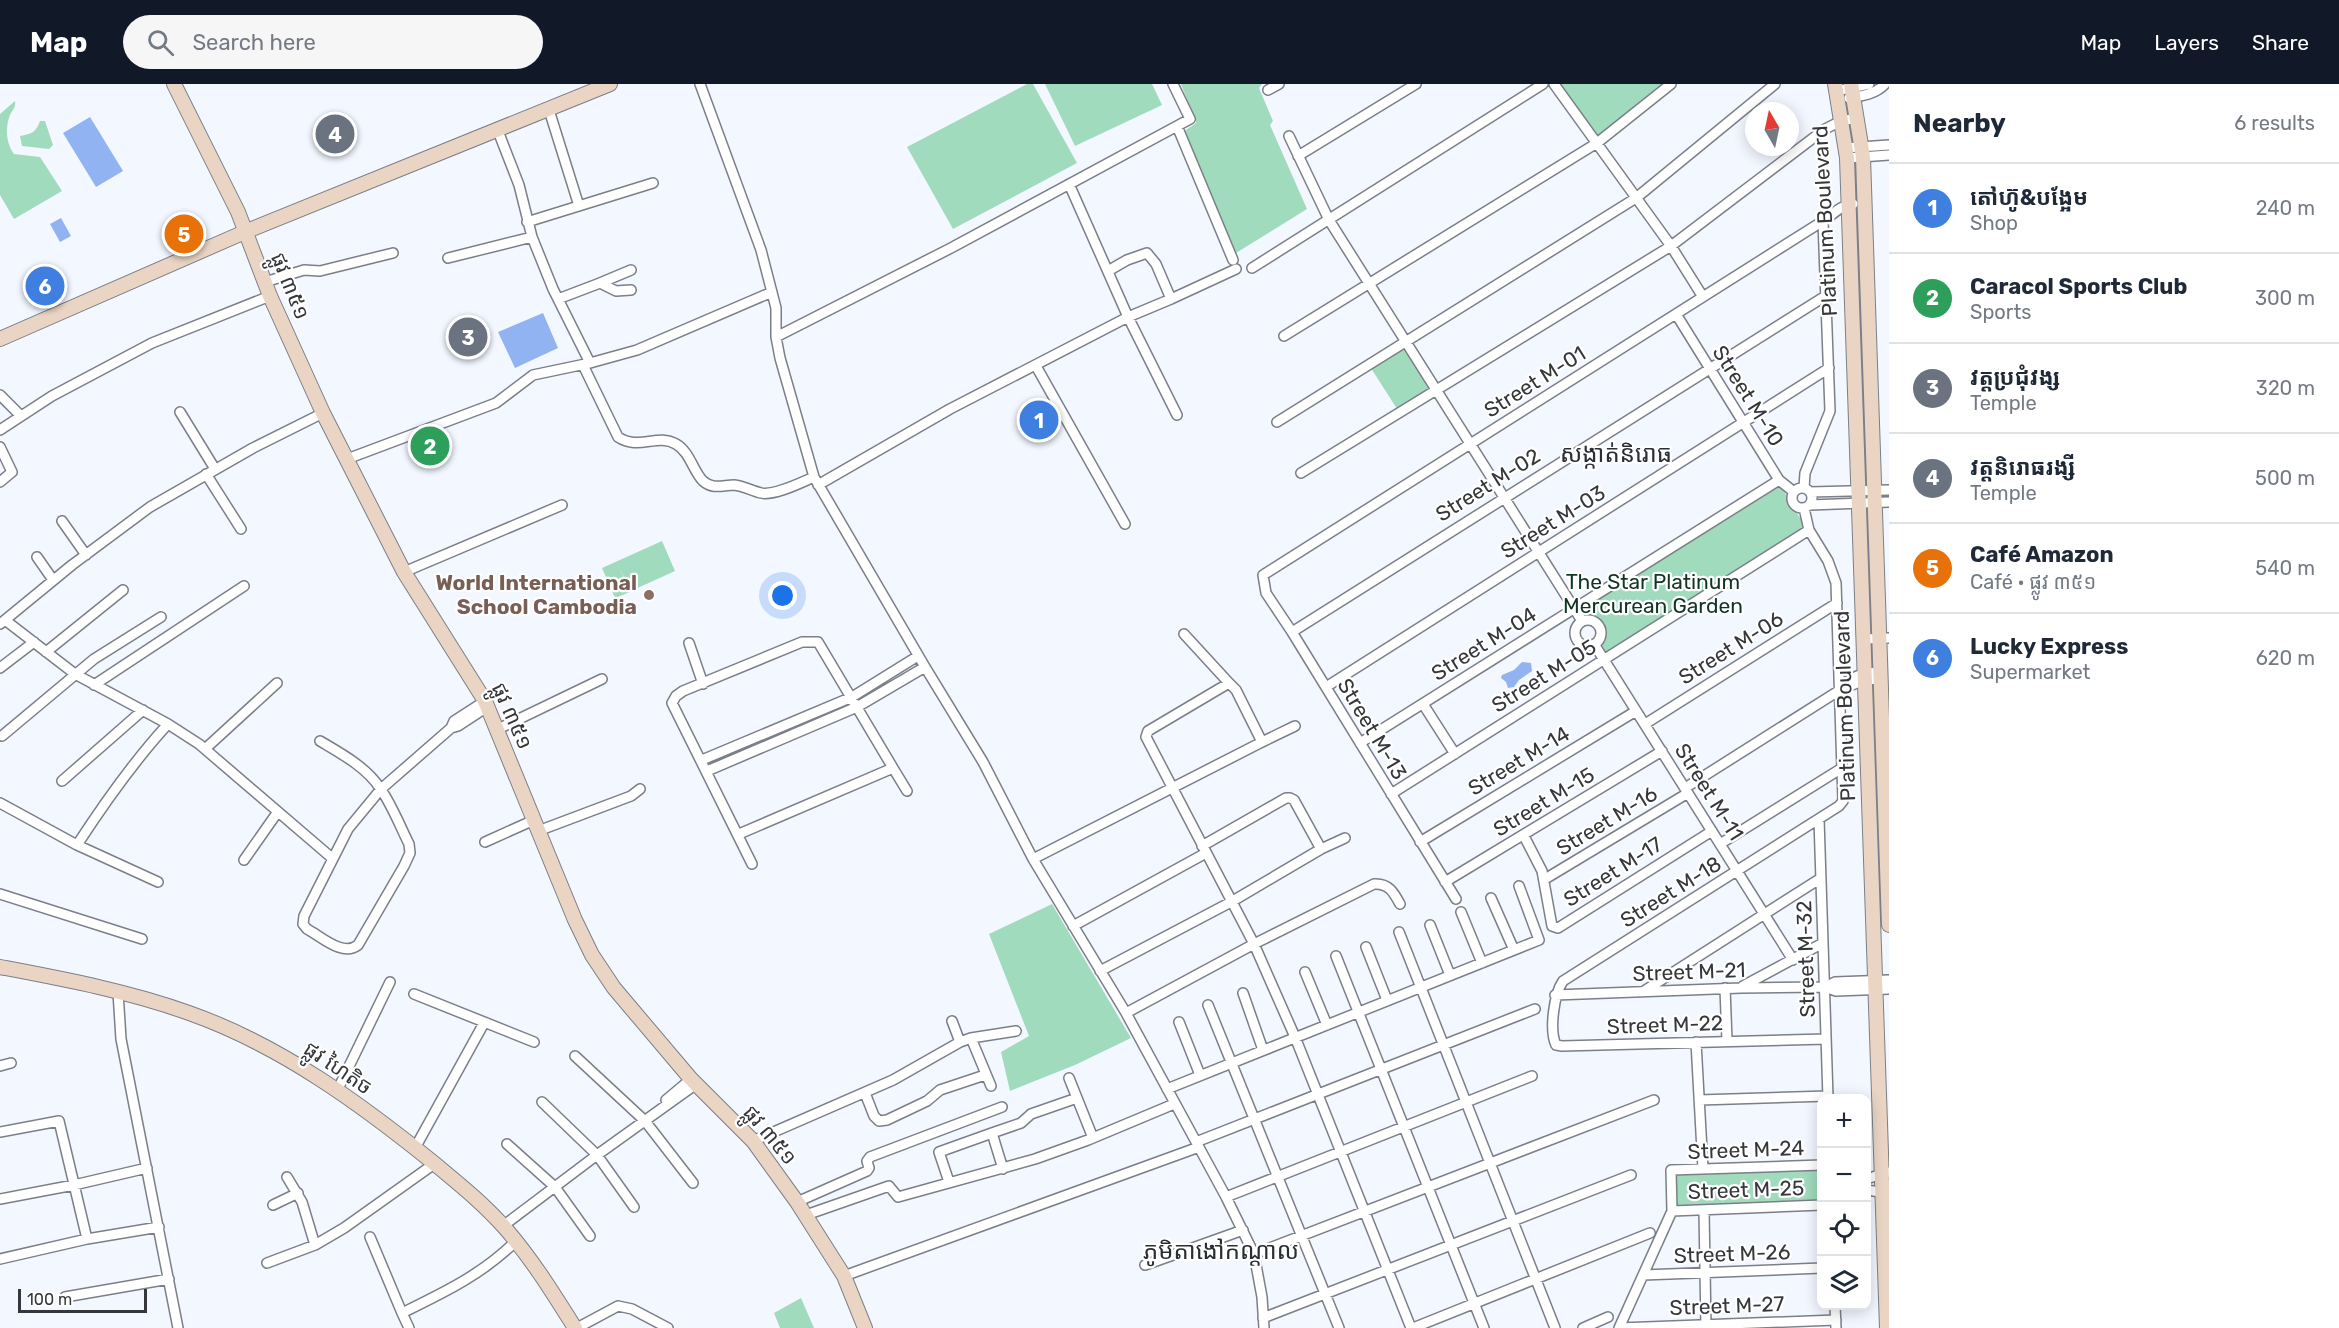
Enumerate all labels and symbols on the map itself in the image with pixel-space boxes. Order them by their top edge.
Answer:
north arrow [1745,102,1799,156]
pin: 4 [316,112,354,156]
street label: Platinum Boulevard [1807,125,1842,317]
pin: 5 [164,212,204,256]
street label: ផ្លូវ ៣៥១ [259,249,315,326]
pin: 6 [26,264,64,308]
pin: 3 [448,314,488,360]
street label: Street M-01 [1479,341,1590,423]
street label: Street M-10 [1708,341,1789,451]
pin: 1 [1020,398,1058,442]
pin: 2 [410,424,450,469]
district label: សង្កាត់និរោធ [1560,440,1672,469]
street label: Street M-02 [1431,443,1544,526]
street label: Street M-03 [1496,480,1610,564]
park label: The Star Platinum Mercurean Garden [1563,569,1743,618]
place label: World International School Cambodia [435,570,637,619]
your location [768,581,797,610]
marker: World International School Cambodia [642,588,656,602]
street label: Street M-04 [1427,601,1541,686]
street label: Street M-06 [1674,606,1788,690]
street label: Platinum Boulevard [1829,610,1860,802]
street label: Street M-05 [1487,634,1601,718]
street label: Street M-13 [1333,674,1412,784]
street label: ផ្លូវ ៣៥១ [480,679,538,756]
street label: Street M-14 [1464,721,1574,801]
street label: Street M-11 [1670,739,1749,845]
street label: Street M-15 [1489,762,1599,841]
street label: Street M-16 [1552,781,1662,860]
street label: Street M-17 [1559,831,1667,912]
street label: Street M-18 [1616,851,1726,932]
street label: Street M-32 [1791,900,1820,1018]
street label: Street M-21 [1632,957,1746,986]
street label: Street M-22 [1606,1010,1724,1039]
street label: ផ្លូវ ហៃតិច [295,1036,377,1105]
street label: ផ្លូវ ៣៥១ [733,1100,802,1174]
street label: Street M-24 [1687,1135,1805,1164]
street label: Street M-25 [1687,1175,1805,1204]
district label: ភូមិតាងៅកណ្តាល [1143,1237,1299,1267]
street label: Street M-26 [1673,1239,1791,1268]
scale bar [18,1286,147,1314]
street label: Street M-27 [1669,1291,1785,1320]

